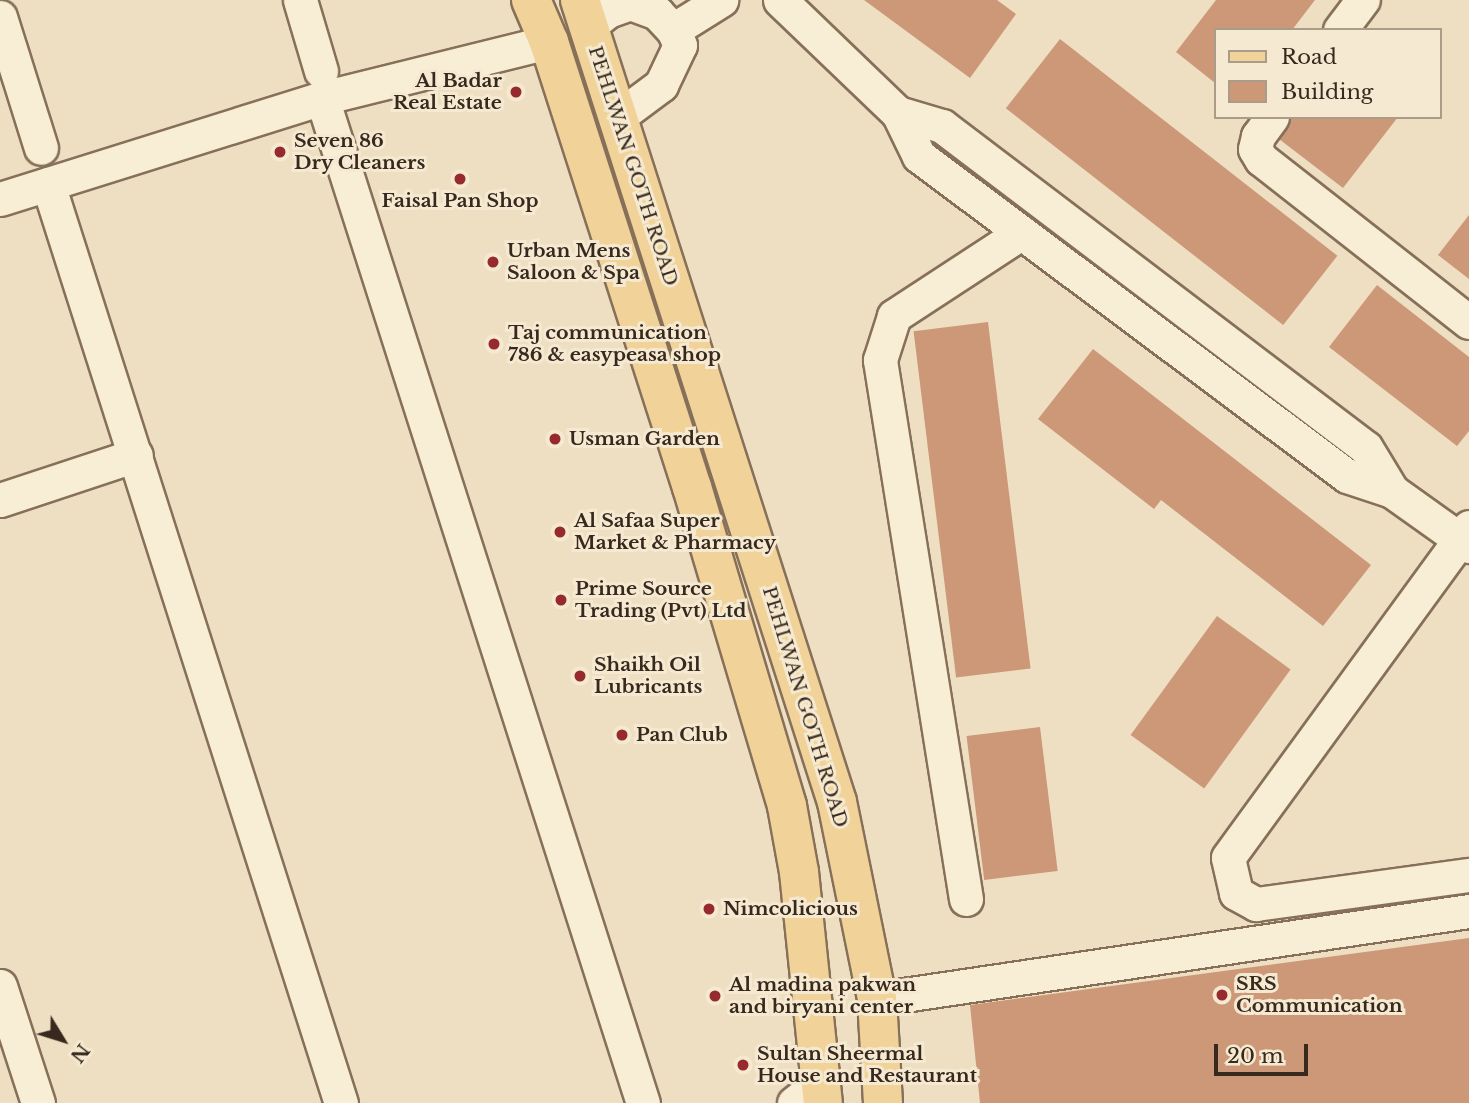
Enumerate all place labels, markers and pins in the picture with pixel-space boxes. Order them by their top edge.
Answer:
place label: Al Badar Real Estate [393,70,502,114]
marker: Al Badar Real Estate [508,84,524,100]
place label: Seven 86 Dry Cleaners [294,130,426,174]
marker: Seven 86 Dry Cleaners [272,144,288,160]
marker: Faisal Pan Shop [452,171,468,187]
place label: Faisal Pan Shop [381,190,539,212]
place label: Urban Mens Saloon & Spa [507,240,640,284]
marker: Urban Mens Saloon & Spa [485,254,501,270]
place label: Taj communication 786 & easypeasa shop [508,322,721,366]
marker: Taj communication 786 & easypeasa shop [486,336,502,352]
place label: Usman Garden [569,428,720,450]
marker: Usman Garden [547,431,563,447]
place label: Al Safaa Super Market & Pharmacy [574,510,776,554]
marker: Al Safaa Super Market & Pharmacy [552,524,568,540]
place label: Prime Source Trading (Pvt) Ltd [575,578,747,622]
marker: Prime Source Trading (Pvt) Ltd [553,592,569,608]
place label: Shaikh Oil Lubricants [594,654,702,698]
marker: Shaikh Oil Lubricants [572,668,588,684]
place label: Pan Club [636,724,728,746]
marker: Pan Club [614,727,630,743]
place label: Nimcolicious [723,898,858,920]
marker: Nimcolicious [701,901,717,917]
place label: SRS Communication [1236,973,1402,1017]
place label: Al madina pakwan and biryani center [729,974,916,1018]
marker: SRS Communication [1214,987,1230,1003]
marker: Al madina pakwan and biryani center [707,988,723,1004]
place label: Sultan Sheermal House and Restaurant [757,1043,977,1087]
marker: Sultan Sheermal House and Restaurant [735,1057,751,1073]

